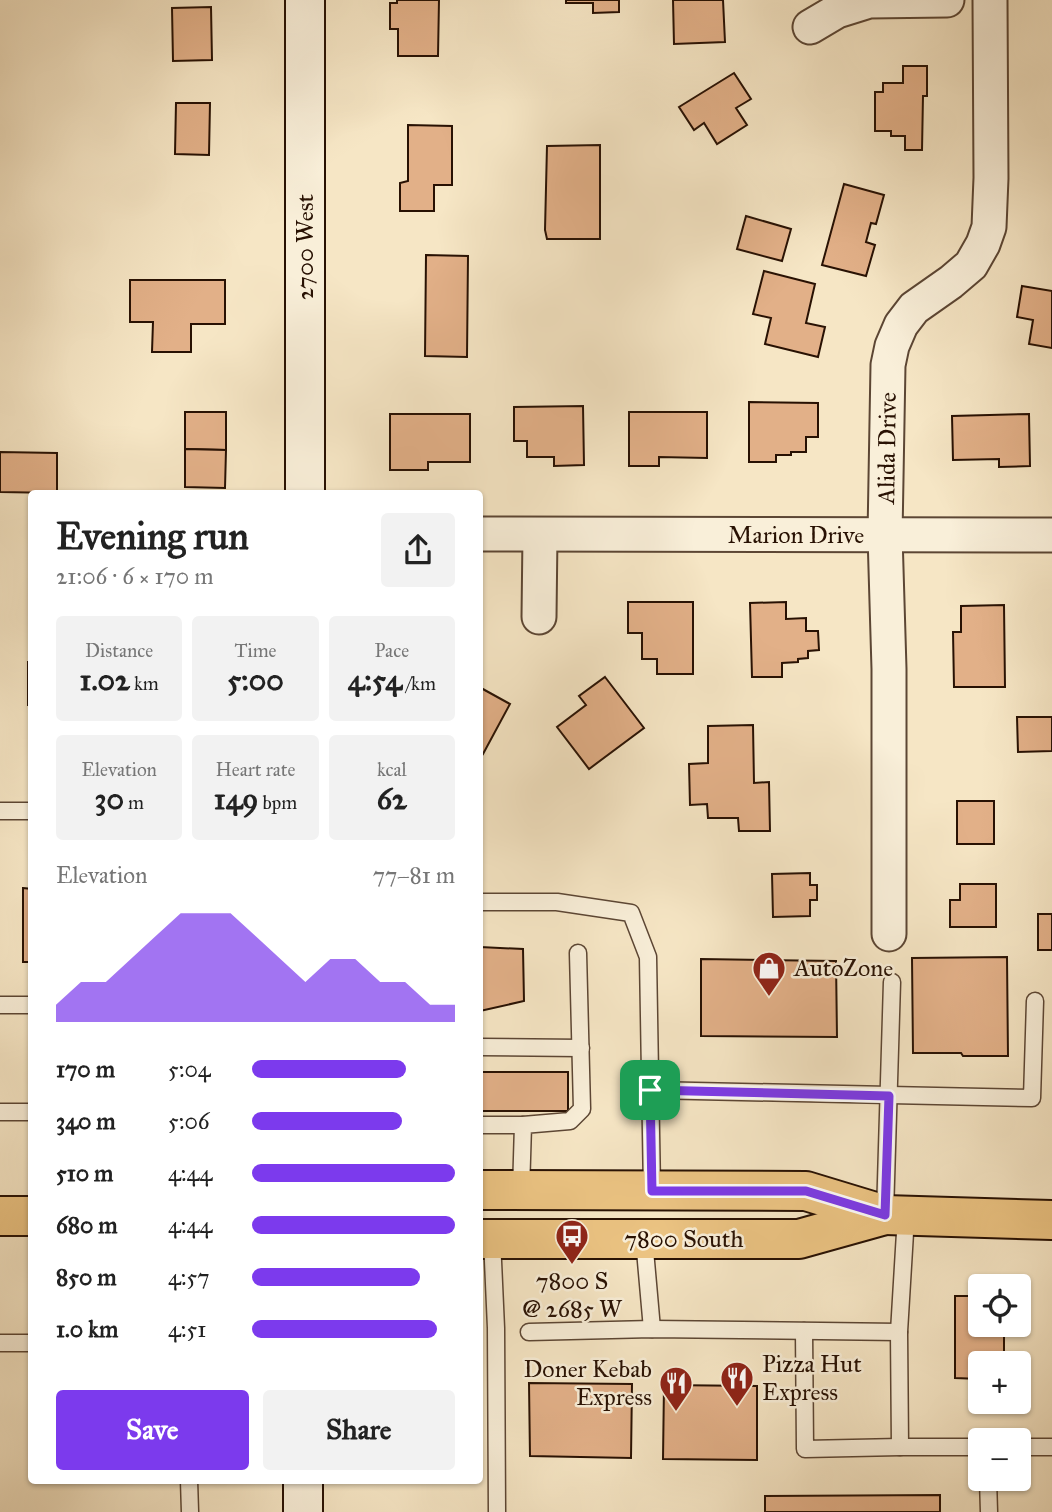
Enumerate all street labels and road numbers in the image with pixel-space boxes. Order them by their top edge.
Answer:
street label: 2700 West [290,193,320,300]
street label: Alida Drive [871,392,903,505]
street label: Marion Drive [728,520,864,550]
street label: 7800 South [624,1224,744,1254]

